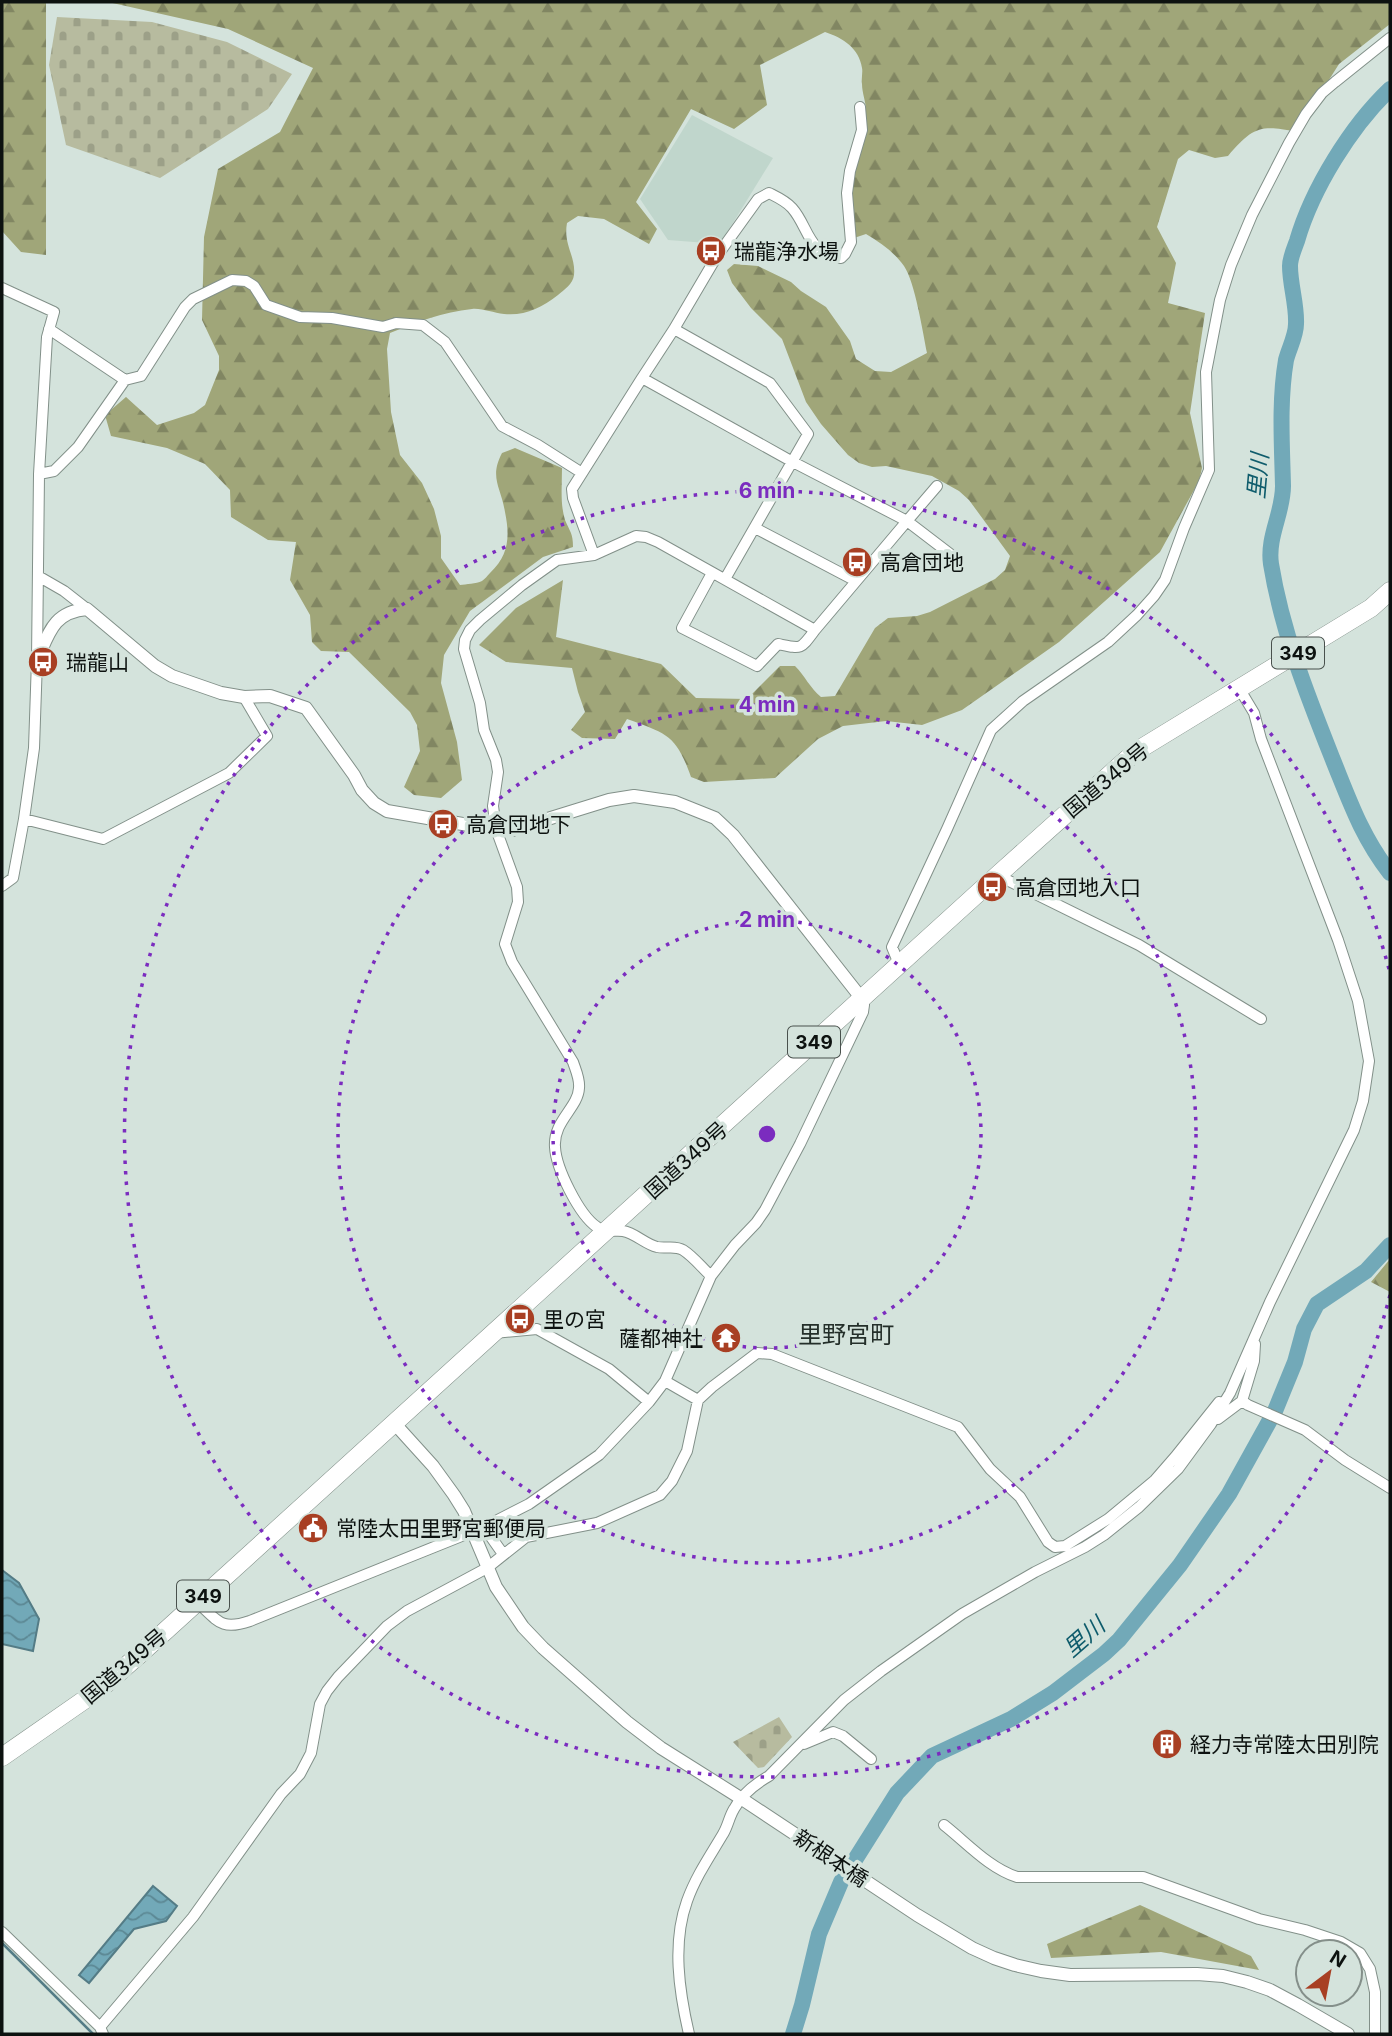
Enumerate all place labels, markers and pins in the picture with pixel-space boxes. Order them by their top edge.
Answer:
bus stop icon: 瑞龍浄水場 [694,234,728,268]
place label: 瑞龍浄水場 [734,239,839,264]
bus stop icon: 高倉団地 [840,545,874,579]
place label: 高倉団地 [880,550,964,575]
bus stop icon: 瑞龍山 [26,645,60,679]
place label: 瑞龍山 [66,650,129,675]
bus stop icon: 高倉団地下 [426,807,460,841]
place label: 高倉団地下 [466,812,571,837]
bus stop icon: 高倉団地入口 [975,870,1009,904]
place label: 高倉団地入口 [1015,875,1141,900]
centre of rings [755,1122,779,1146]
bus stop icon: 里の宮 [503,1302,537,1336]
place label: 里の宮 [543,1307,606,1332]
temple icon: 薩都神社 [709,1321,743,1355]
place label: 薩都神社 [619,1326,703,1351]
public building icon: 常陸太田里野宮郵便局 [296,1511,330,1545]
place label: 常陸太田里野宮郵便局 [336,1516,546,1541]
building icon: 経力寺常陸太田別院 [1150,1727,1184,1761]
place label: 経力寺常陸太田別院 [1190,1732,1379,1757]

